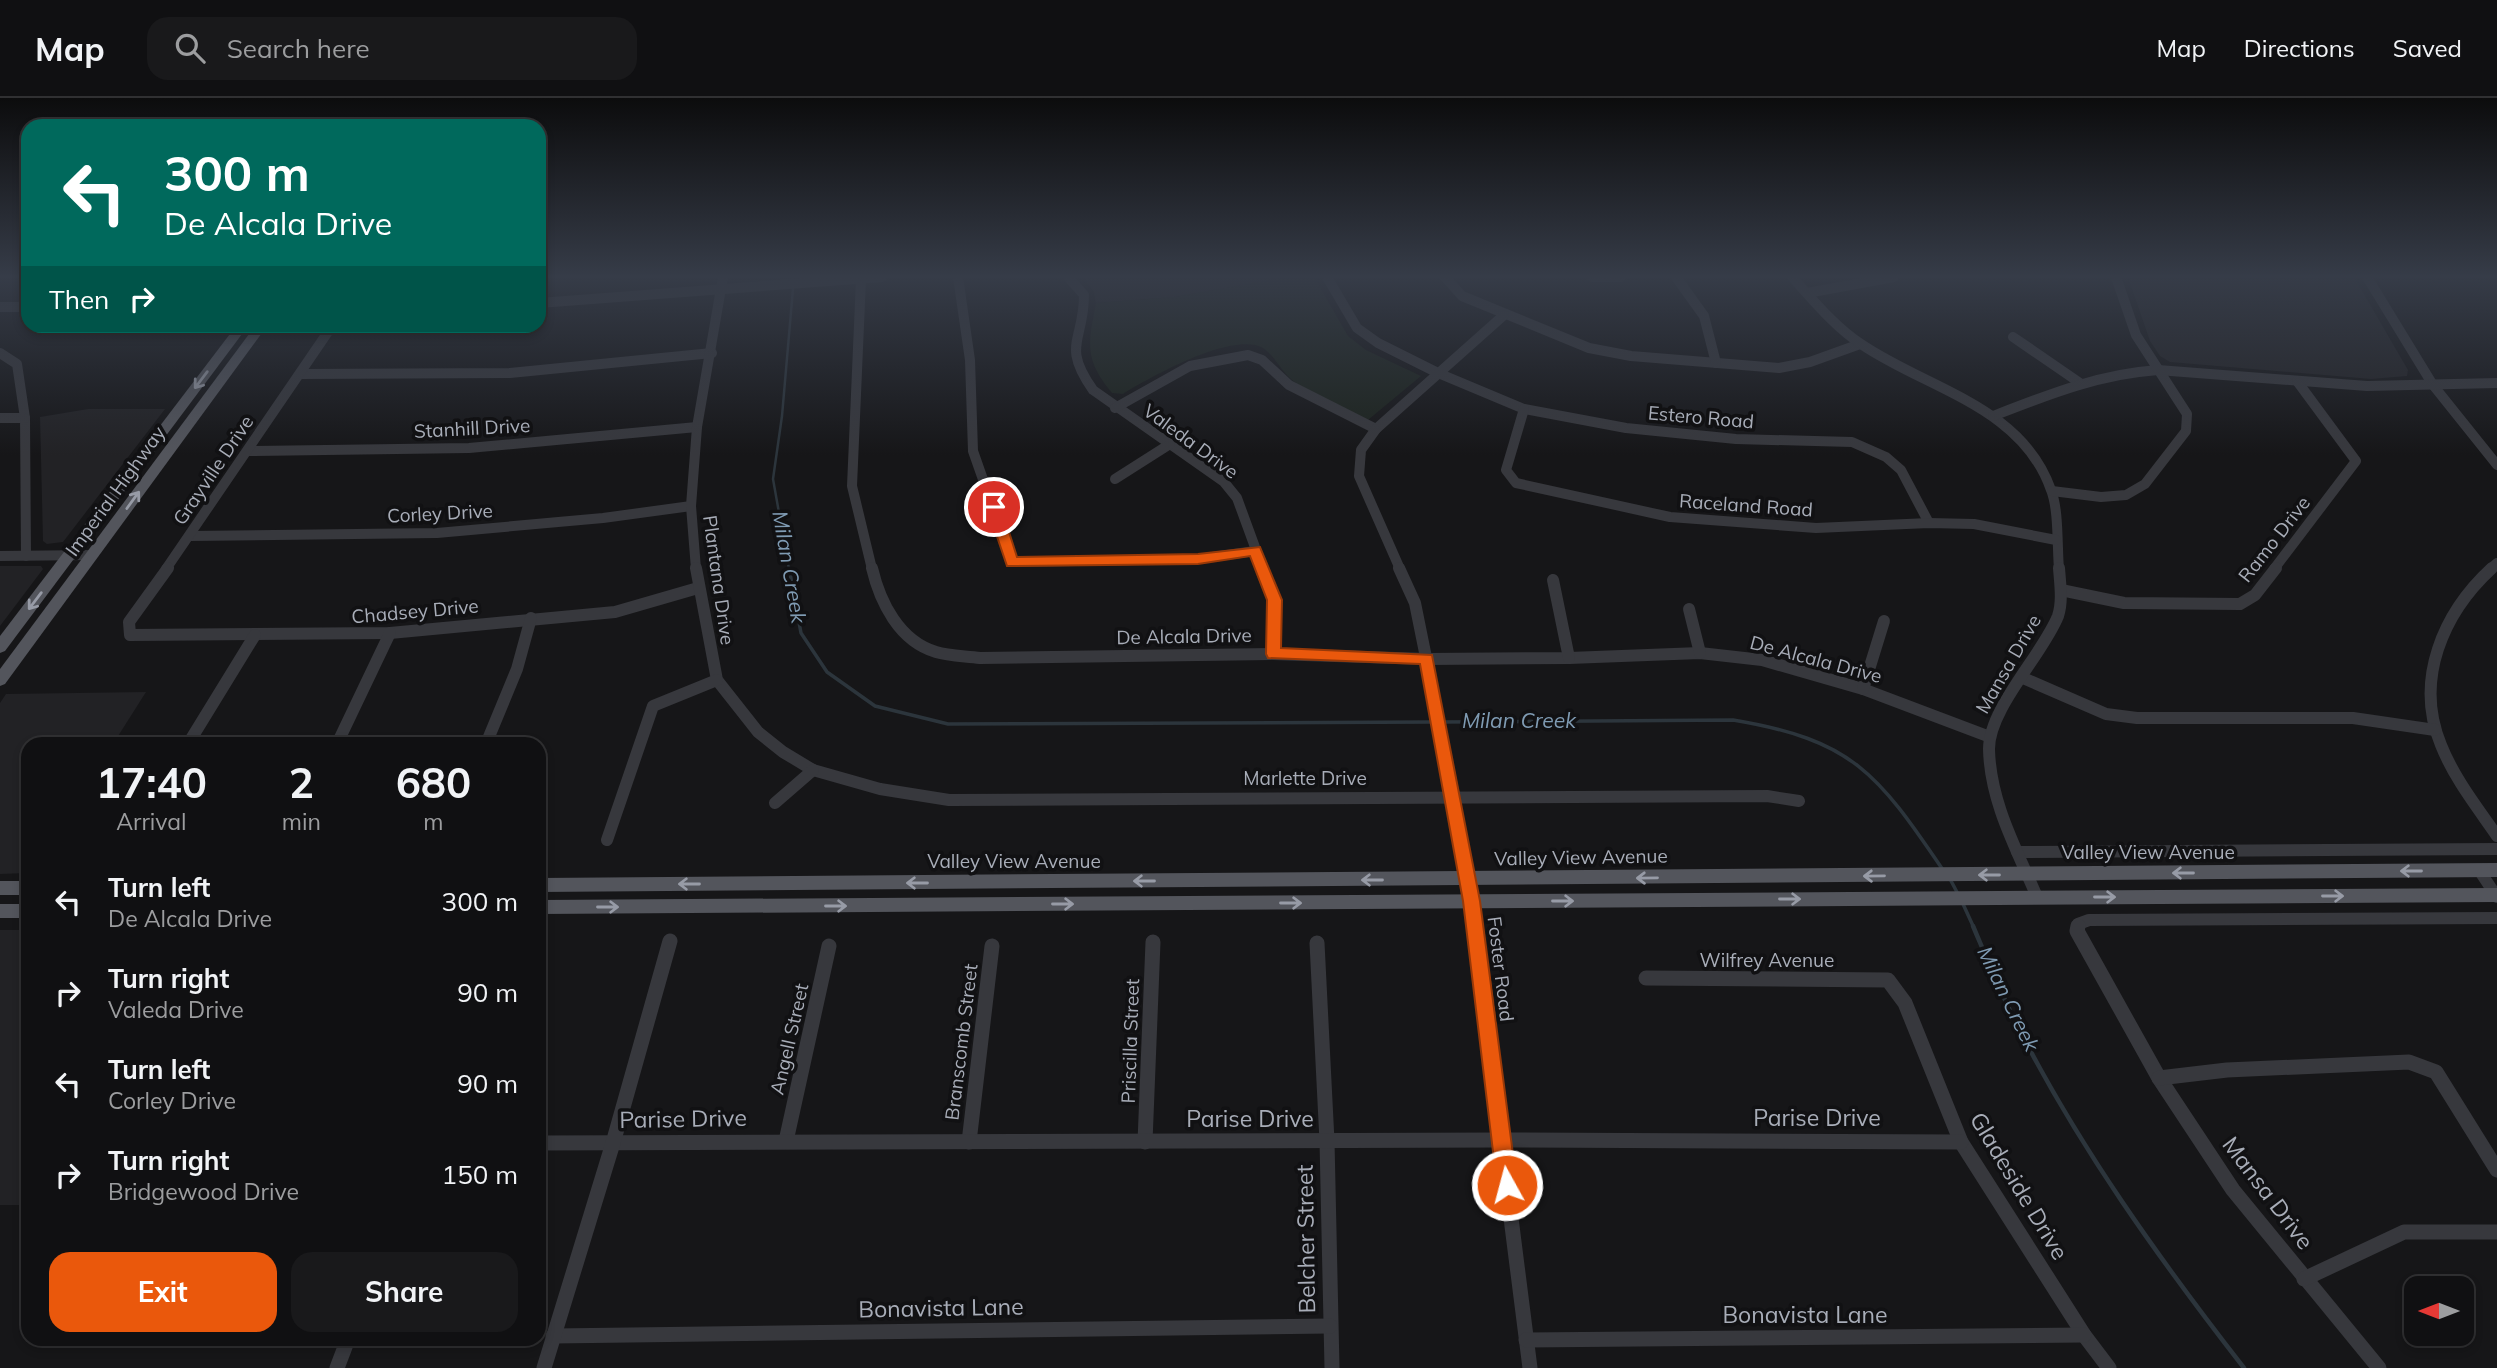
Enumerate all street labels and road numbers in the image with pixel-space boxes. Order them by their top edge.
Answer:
street label: Valeda Drive [1139,398,1243,484]
street label: Estero Road [1647,400,1755,434]
street label: Grayville Drive [167,411,259,529]
street label: Stanhill Drive [413,413,531,443]
street label: Imperial Highway [60,421,170,561]
street label: Raceland Road [1678,488,1814,522]
street label: Ramo Drive [2233,491,2315,587]
street label: Corley Drive [387,498,493,528]
street label: Plantana Drive [698,514,740,646]
street label: Chadsey Drive [350,593,480,629]
street label: Mansa Drive [1970,610,2046,718]
street label: De Alcala Drive [1116,623,1252,649]
street label: De Alcala Drive [1747,630,1885,688]
street label: Marlette Drive [1243,766,1367,790]
street label: Valley View Avenue [2061,840,2235,864]
street label: Valley View Avenue [1494,843,1668,871]
street label: Valley View Avenue [927,849,1101,873]
street label: Foster Road [1483,915,1519,1023]
street label: Wilfrey Avenue [1700,948,1834,972]
street label: Branscomb Street [940,962,983,1122]
street label: Priscilla Street [1116,978,1144,1104]
street label: Angell Street [765,981,814,1097]
street label: Parise Drive [619,1103,747,1134]
street label: Parise Drive [1753,1103,1881,1132]
street label: Parise Drive [1186,1104,1314,1133]
street label: Gladeside Drive [1964,1107,2075,1265]
street label: Mansa Drive [2217,1131,2320,1255]
street label: Belcher Street [1290,1164,1321,1314]
street label: Bonavista Lane [858,1292,1024,1323]
street label: Bonavista Lane [1722,1300,1888,1329]

